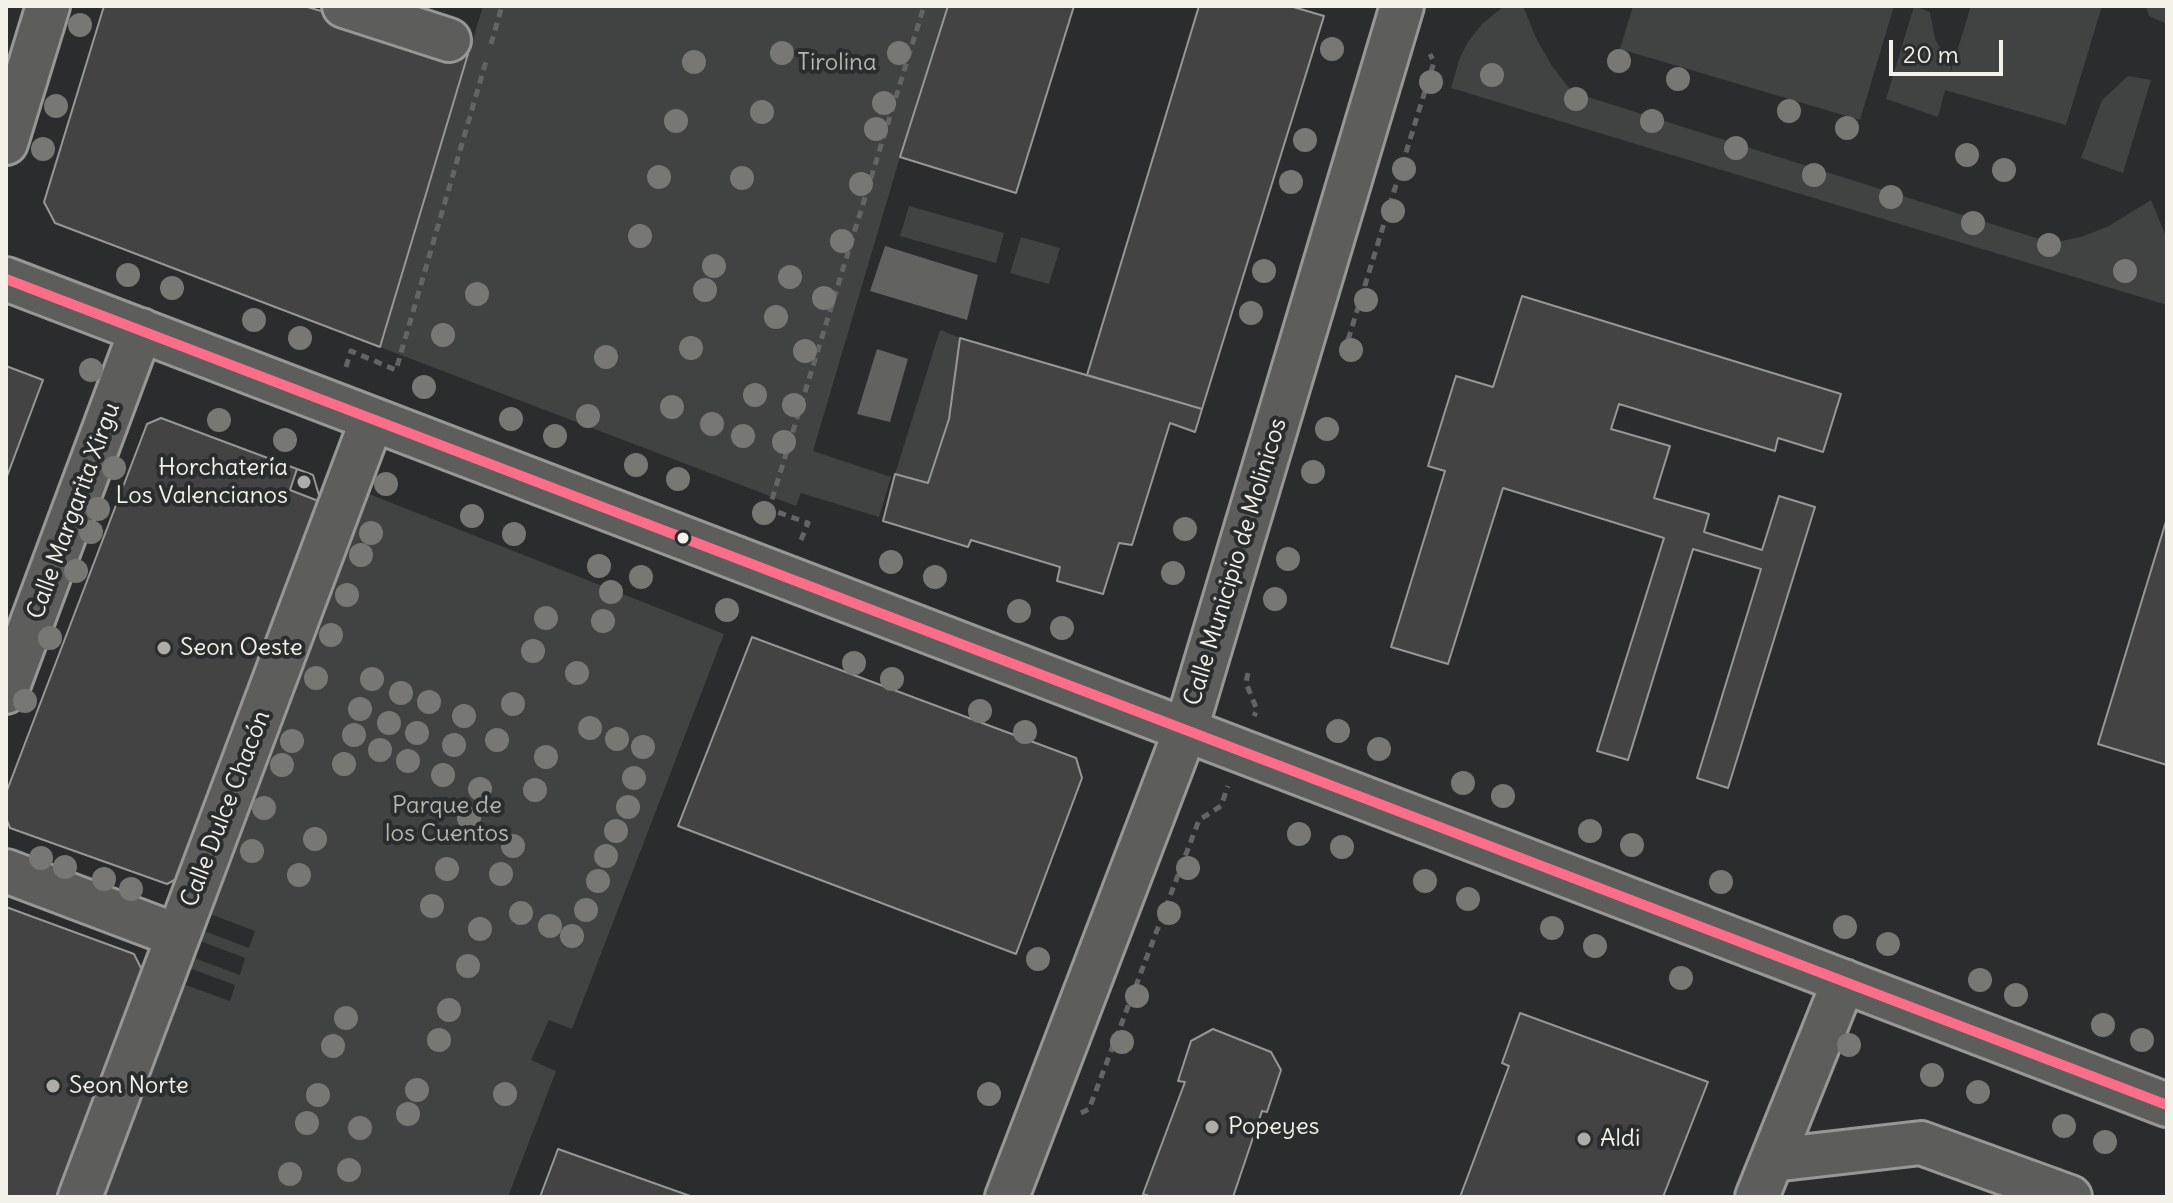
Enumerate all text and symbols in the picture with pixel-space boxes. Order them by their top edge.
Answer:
scale bar [1893,24,2007,74]
text: 20 m [1903,39,1959,69]
park label: Tirolina [797,49,877,77]
street label: Calle Margarita Xirgu [21,399,127,623]
street label: Calle Municipio de Molinicos [1179,415,1293,709]
place label: Horchatería Los Valencianos [116,454,288,510]
marker: Horchatería Los Valencianos [295,473,313,491]
unlabelled marker [675,530,691,546]
place label: Seon Oeste [180,634,303,662]
marker: Seon Oeste [155,639,173,657]
street label: Calle Dulce Chacón [175,707,277,911]
park label: Parque de los Cuentos [385,792,509,848]
place label: Seon Norte [69,1072,189,1100]
marker: Seon Norte [44,1077,62,1095]
place label: Popeyes [1228,1113,1320,1141]
marker: Popeyes [1203,1118,1221,1136]
place label: Aldi [1600,1125,1640,1153]
marker: Aldi [1575,1130,1593,1148]

